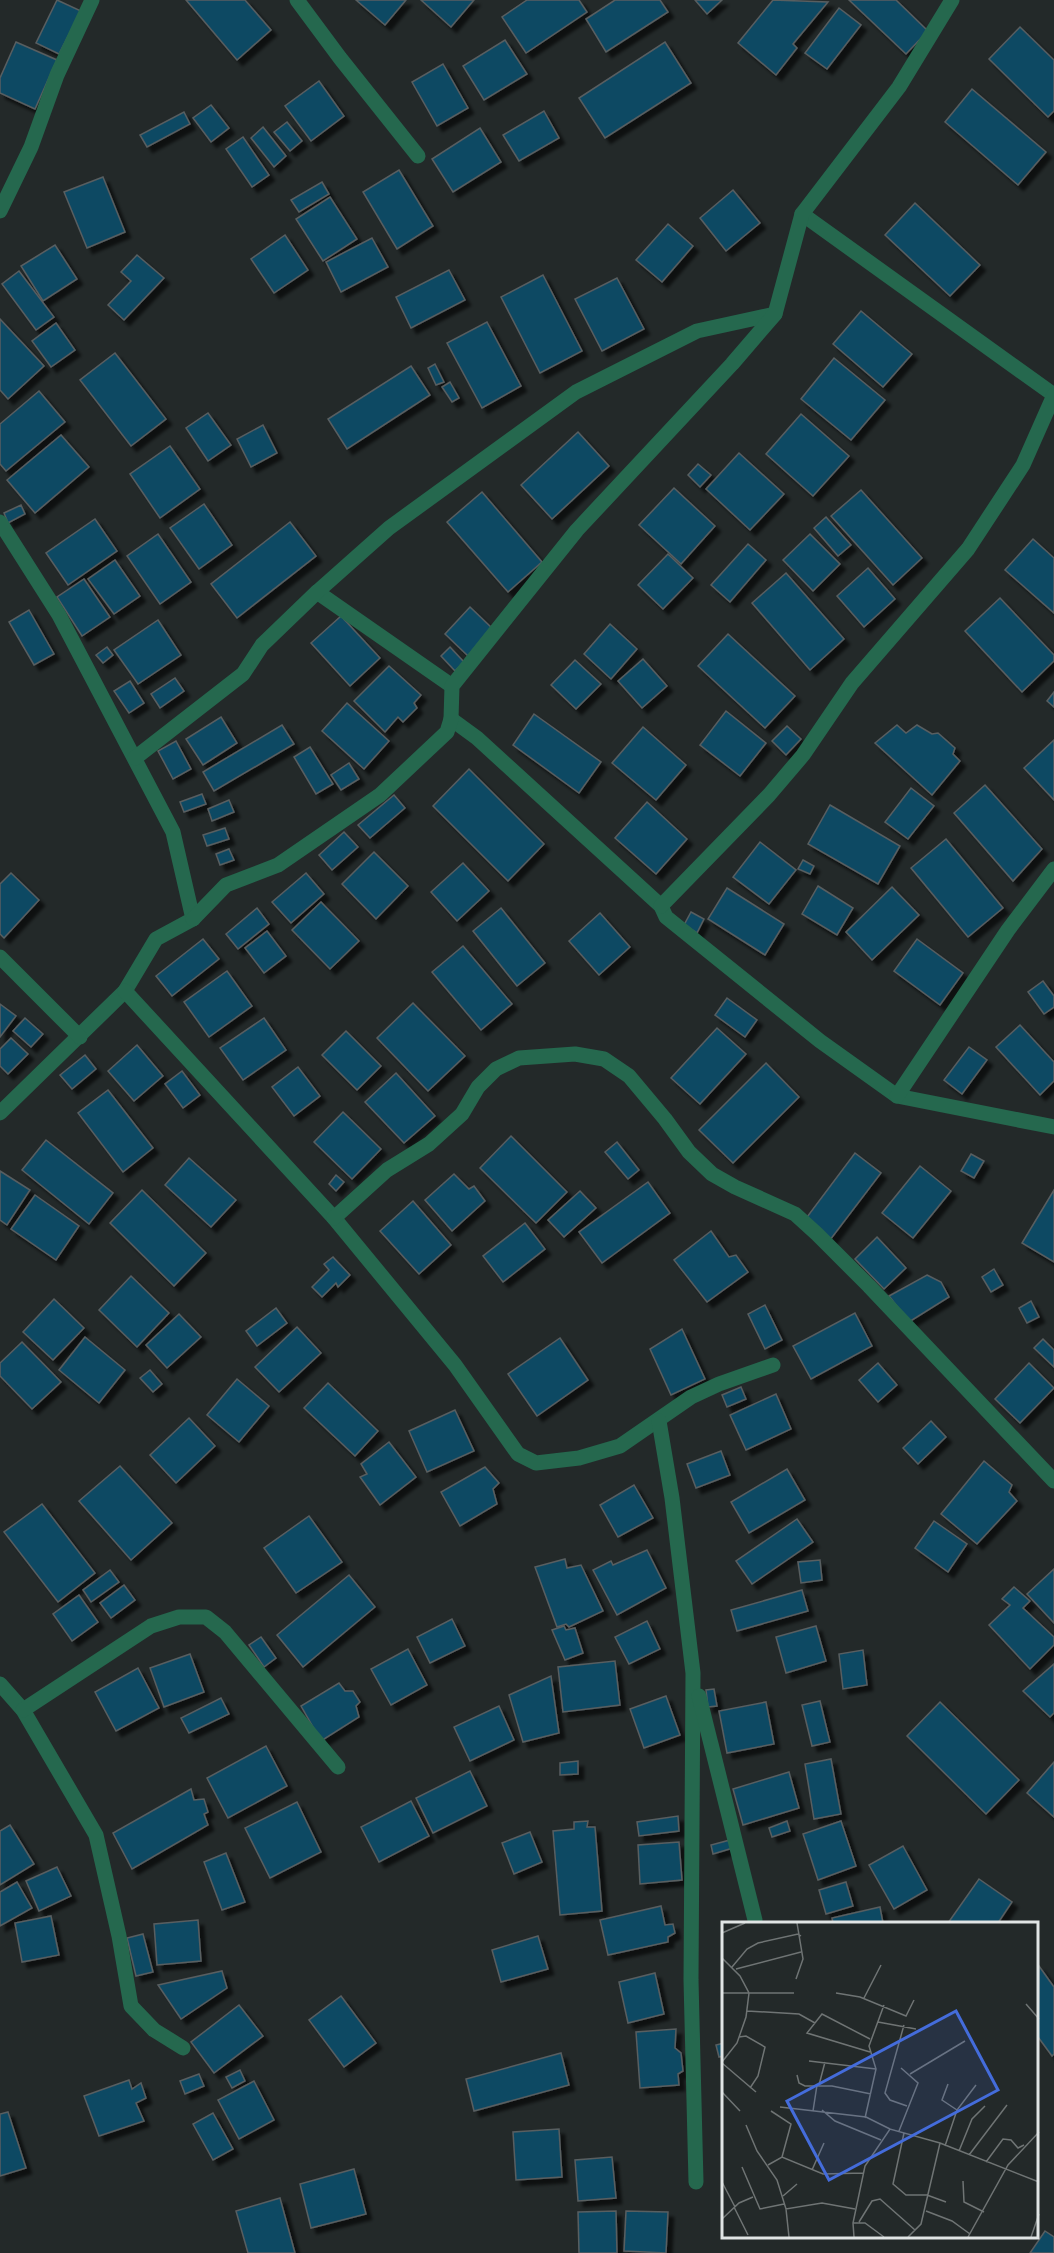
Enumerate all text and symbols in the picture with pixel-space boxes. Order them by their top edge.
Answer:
inset map [722,1922,1039,2238]

